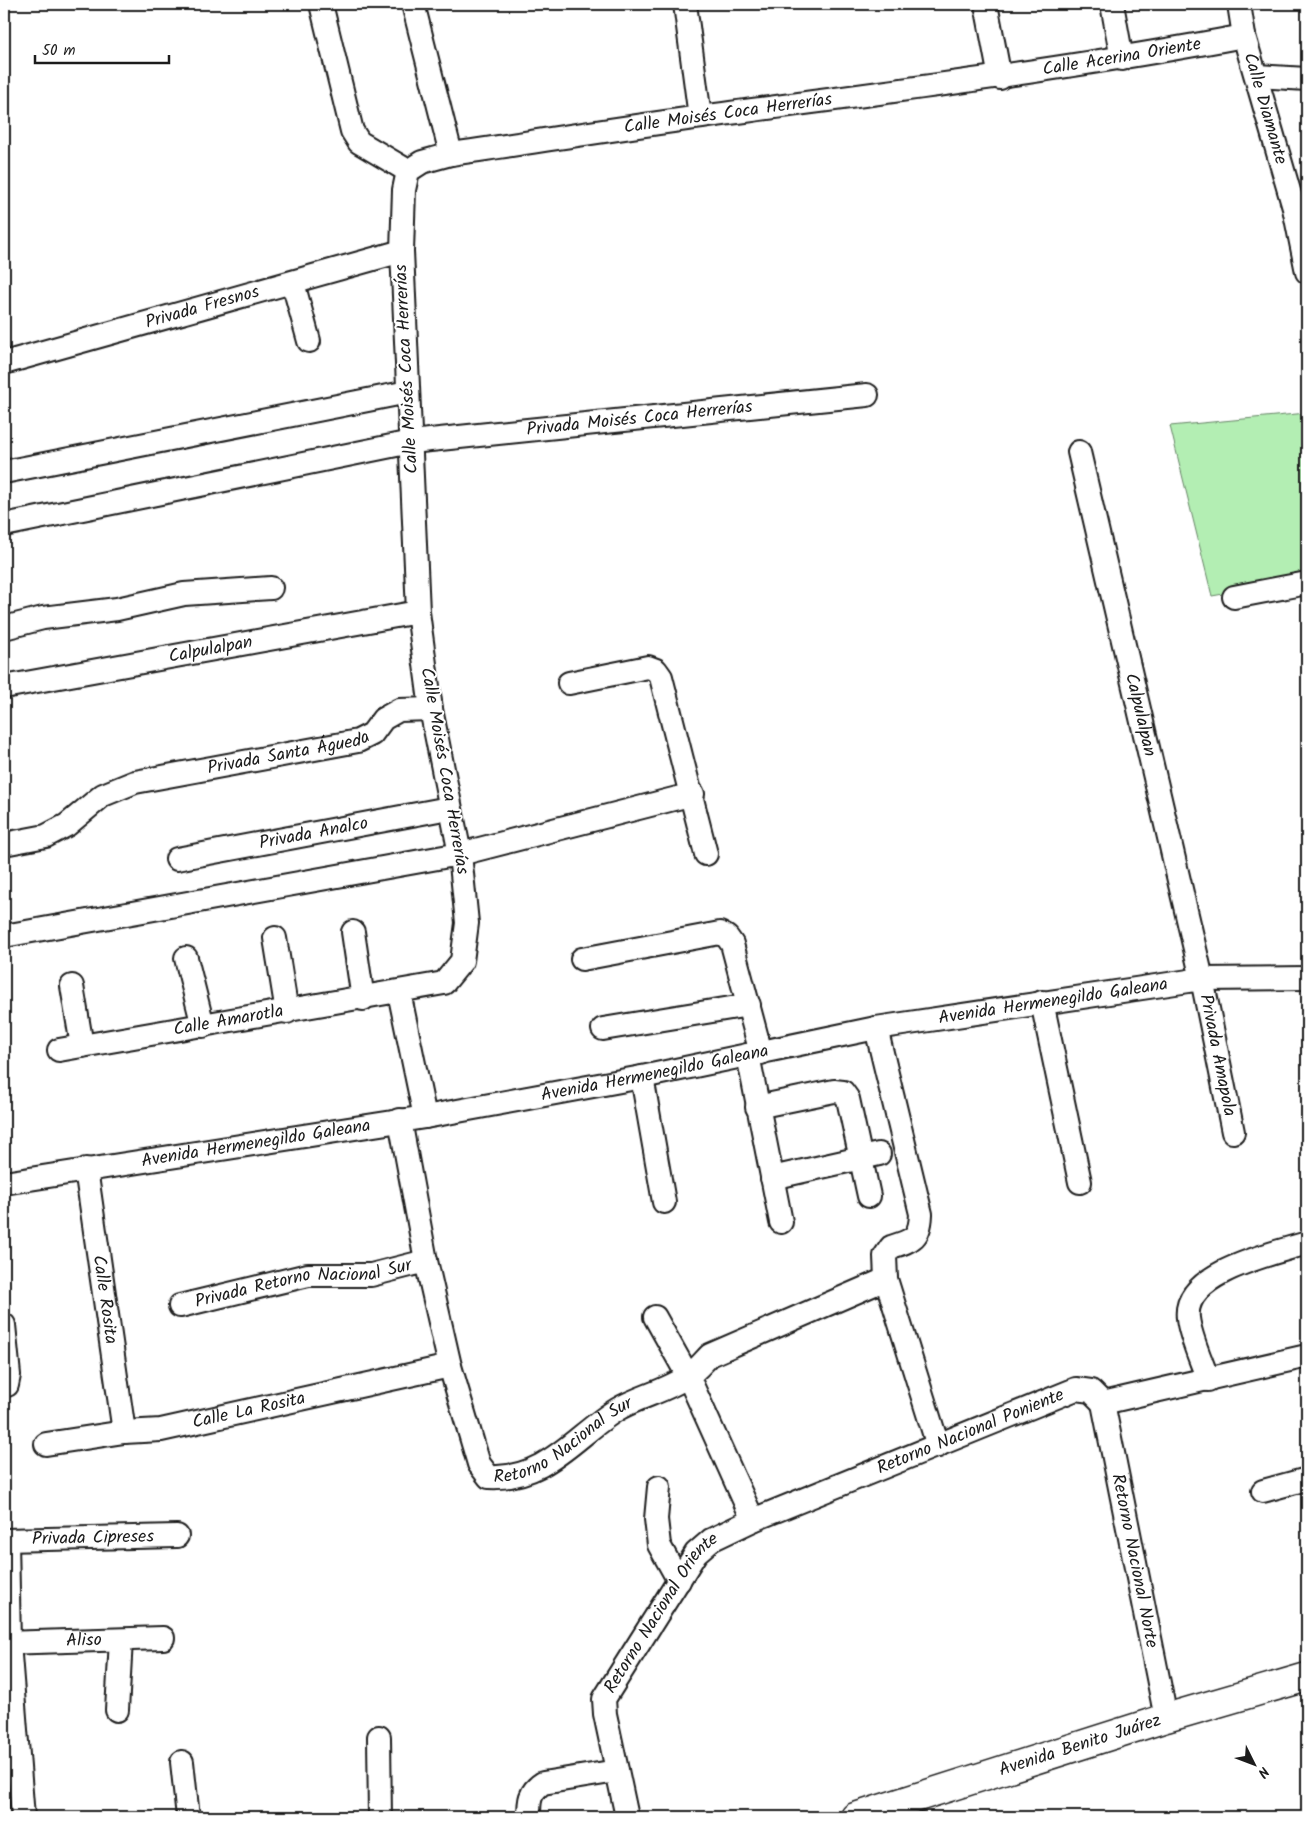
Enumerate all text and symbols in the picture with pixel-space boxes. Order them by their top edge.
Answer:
street label: Calle Acerina Oriente [1041,30,1203,84]
scale bar [35,32,169,64]
text: 50 m [42,39,76,63]
street label: Calle Diamante [1235,49,1295,168]
street label: Calle Moisés Coca Herrerías [622,85,834,142]
street label: Calle Moisés Coca Herrerías [387,263,427,474]
street label: Privada Fresnos [142,277,263,337]
street label: Privada Moisés Coca Herrerías [525,392,754,445]
street label: Calpulalpan [166,628,255,671]
street label: Calle Moisés Coca Herrerías [412,665,477,877]
street label: Calpulalpan [1117,670,1164,760]
street label: Privada Santa Águeda [205,723,375,783]
street label: Privada Analco [257,809,371,858]
street label: Avenida Hermenegildo Galeana [936,970,1170,1033]
street label: Privada Amapola [1191,992,1244,1119]
street label: Calle Amarotla [171,997,286,1044]
street label: Avenida Hermenegildo Galeana [538,1036,771,1110]
street label: Avenida Hermenegildo Galeana [139,1111,373,1176]
street label: Privada Retorno Nacional Sur [192,1250,416,1316]
street label: Calle Rosita [84,1253,126,1346]
street label: Retorno Nacional Poniente [872,1381,1069,1483]
street label: Calle La Rosita [190,1384,308,1437]
street label: Retorno Nacional Sur [493,1389,638,1492]
street label: Retorno Nacional Norte [1103,1471,1166,1650]
street label: Privada Cipreses [32,1522,155,1554]
street label: Retorno Nacional Oriente [596,1524,723,1699]
street label: Aliso [66,1625,102,1656]
street label: Avenida Benito Juárez [995,1706,1165,1785]
north arrow [1228,1738,1278,1788]
text: N [1252,1761,1274,1783]

